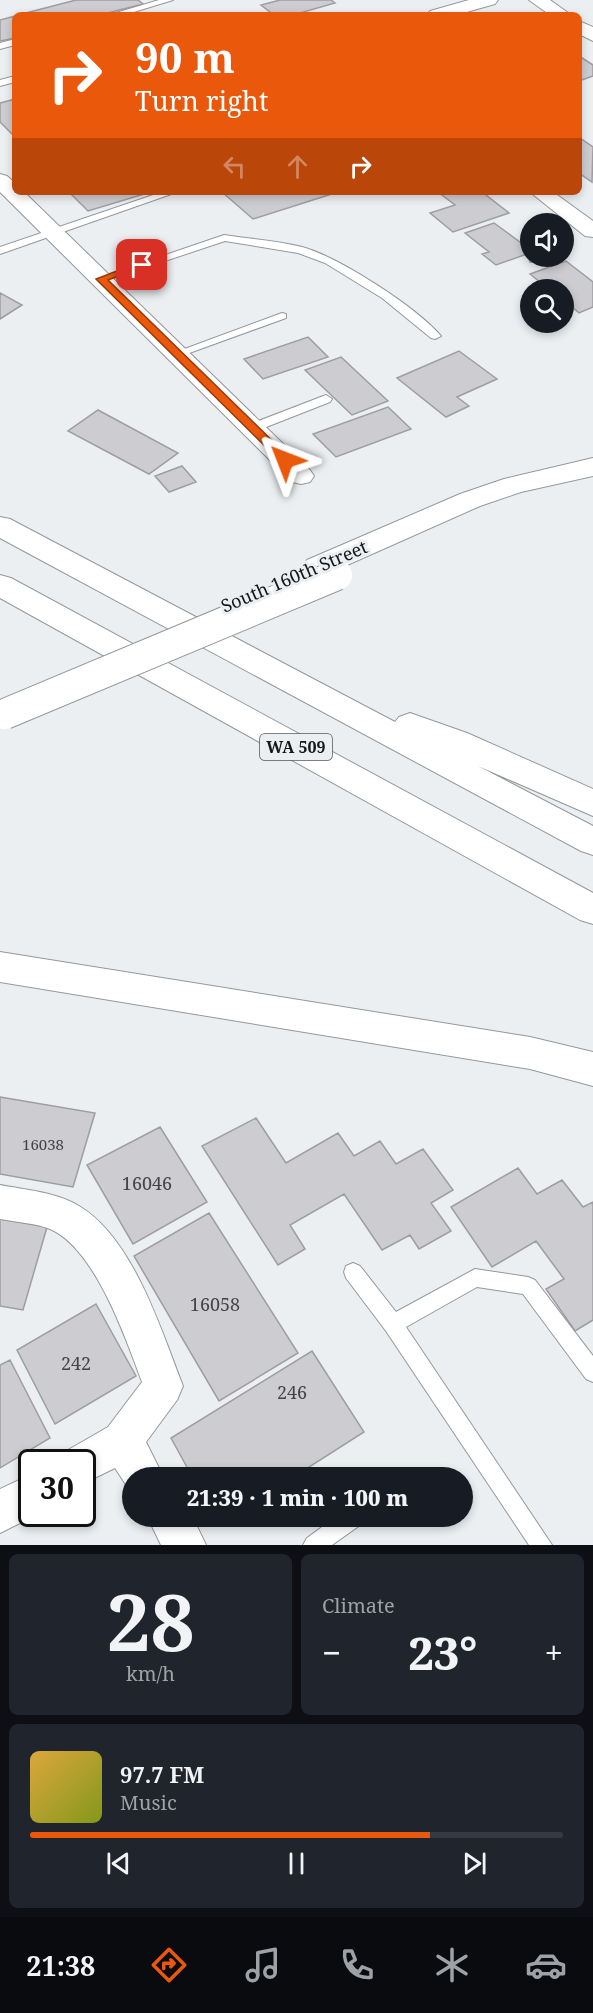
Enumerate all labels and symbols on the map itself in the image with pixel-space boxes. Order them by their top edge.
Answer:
pin [116,239,167,290]
position arrow [253,428,317,492]
street label: South 160th Street [217,534,371,618]
road number: WA 509 [260,734,332,760]
house number: 16038 [22,1134,64,1154]
house number: 16046 [122,1171,172,1195]
house number: 16058 [190,1292,240,1316]
house number: 242 [61,1351,91,1375]
house number: 246 [277,1380,307,1404]
speed limit sign: 30 [18,1449,96,1527]

